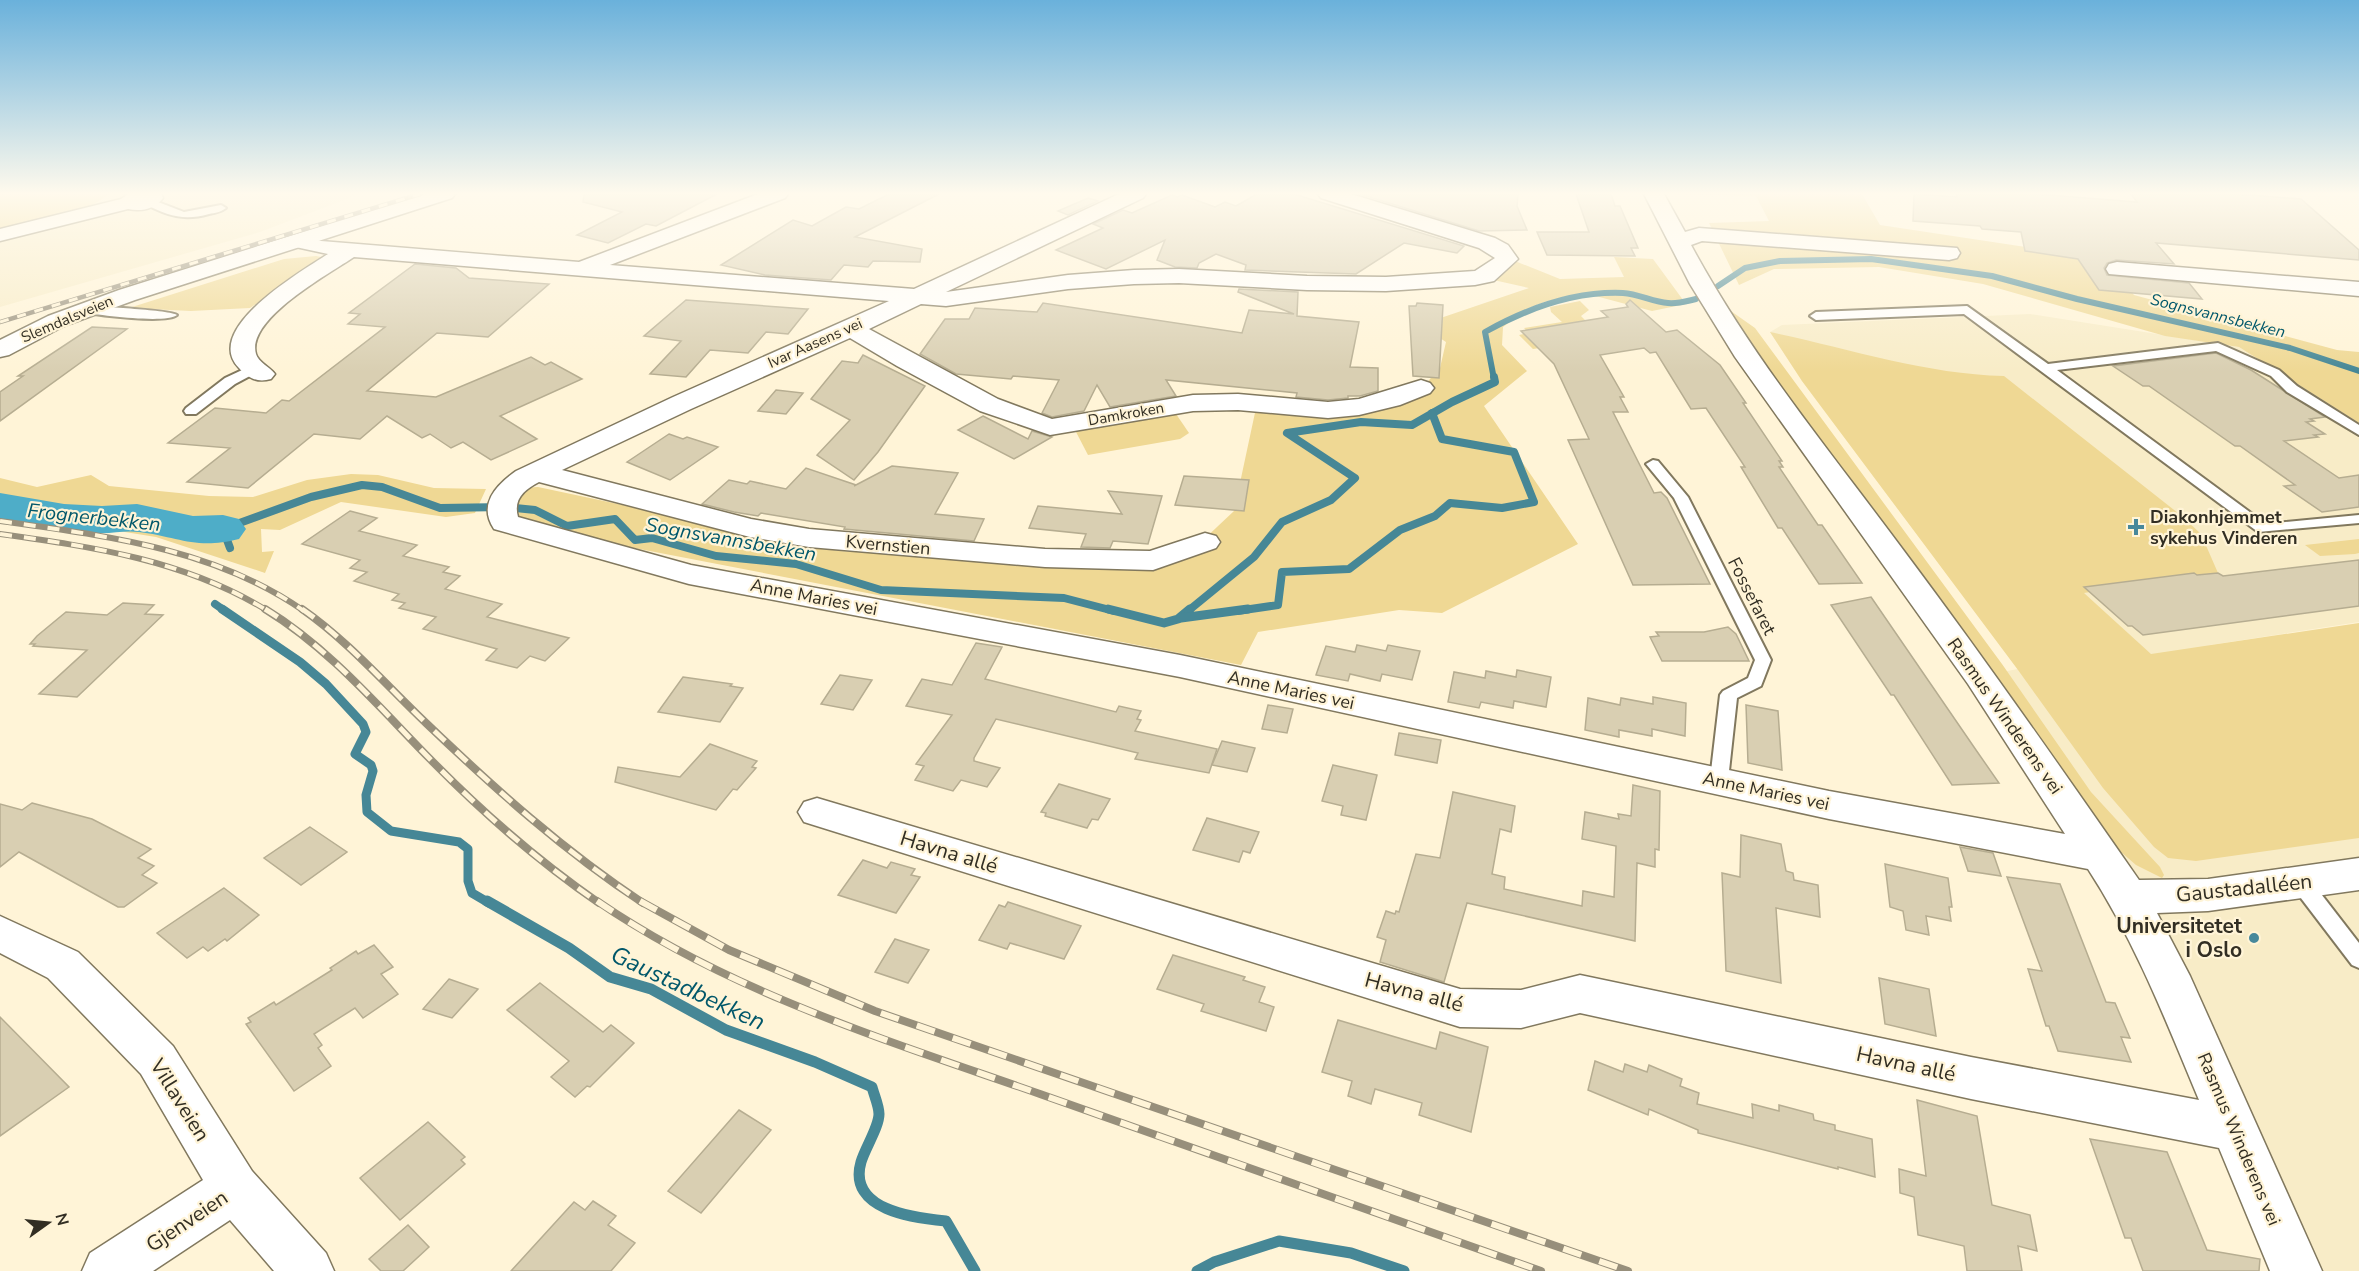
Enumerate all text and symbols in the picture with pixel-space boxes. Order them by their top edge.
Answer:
water label: Sognsvannsbekken [2148,289,2288,343]
street label: Slemdalsveien [18,291,116,347]
street label: Ivar Aasens vei [765,313,865,373]
street label: Damkroken [1086,397,1166,431]
water label: Frognerbekken [26,497,162,538]
place label: Diakonhjemmet sykehus Vinderen [2150,505,2298,550]
water label: Sognsvannsbekken [643,511,818,568]
marker: Diakonhjemmet sykehus Vinderen [2127,518,2145,536]
street label: Kvernstien [845,529,931,561]
street label: Fossefaret [1722,553,1782,640]
street label: Anne Maries vei [748,573,880,621]
street label: Rasmus Winderens vei [1942,633,2068,799]
street label: Anne Maries vei [1225,665,1357,715]
street label: Anne Maries vei [1700,766,1832,816]
street label: Havna allé [897,824,1001,880]
street label: Gaustadalléen [2175,867,2313,909]
place label: Universitetet i Oslo [2116,912,2243,964]
marker: Universitetet i Oslo [2247,931,2261,945]
water label: Gaustadbekken [606,938,770,1038]
street label: Havna allé [1362,965,1466,1019]
street label: Havna allé [1854,1040,1958,1088]
street label: Rasmus Winderens vei [2192,1049,2286,1229]
street label: Villaveien [143,1052,216,1147]
street label: Gjenveien [141,1183,233,1259]
north arrow [18,1193,78,1253]
text: N [49,1211,74,1228]

